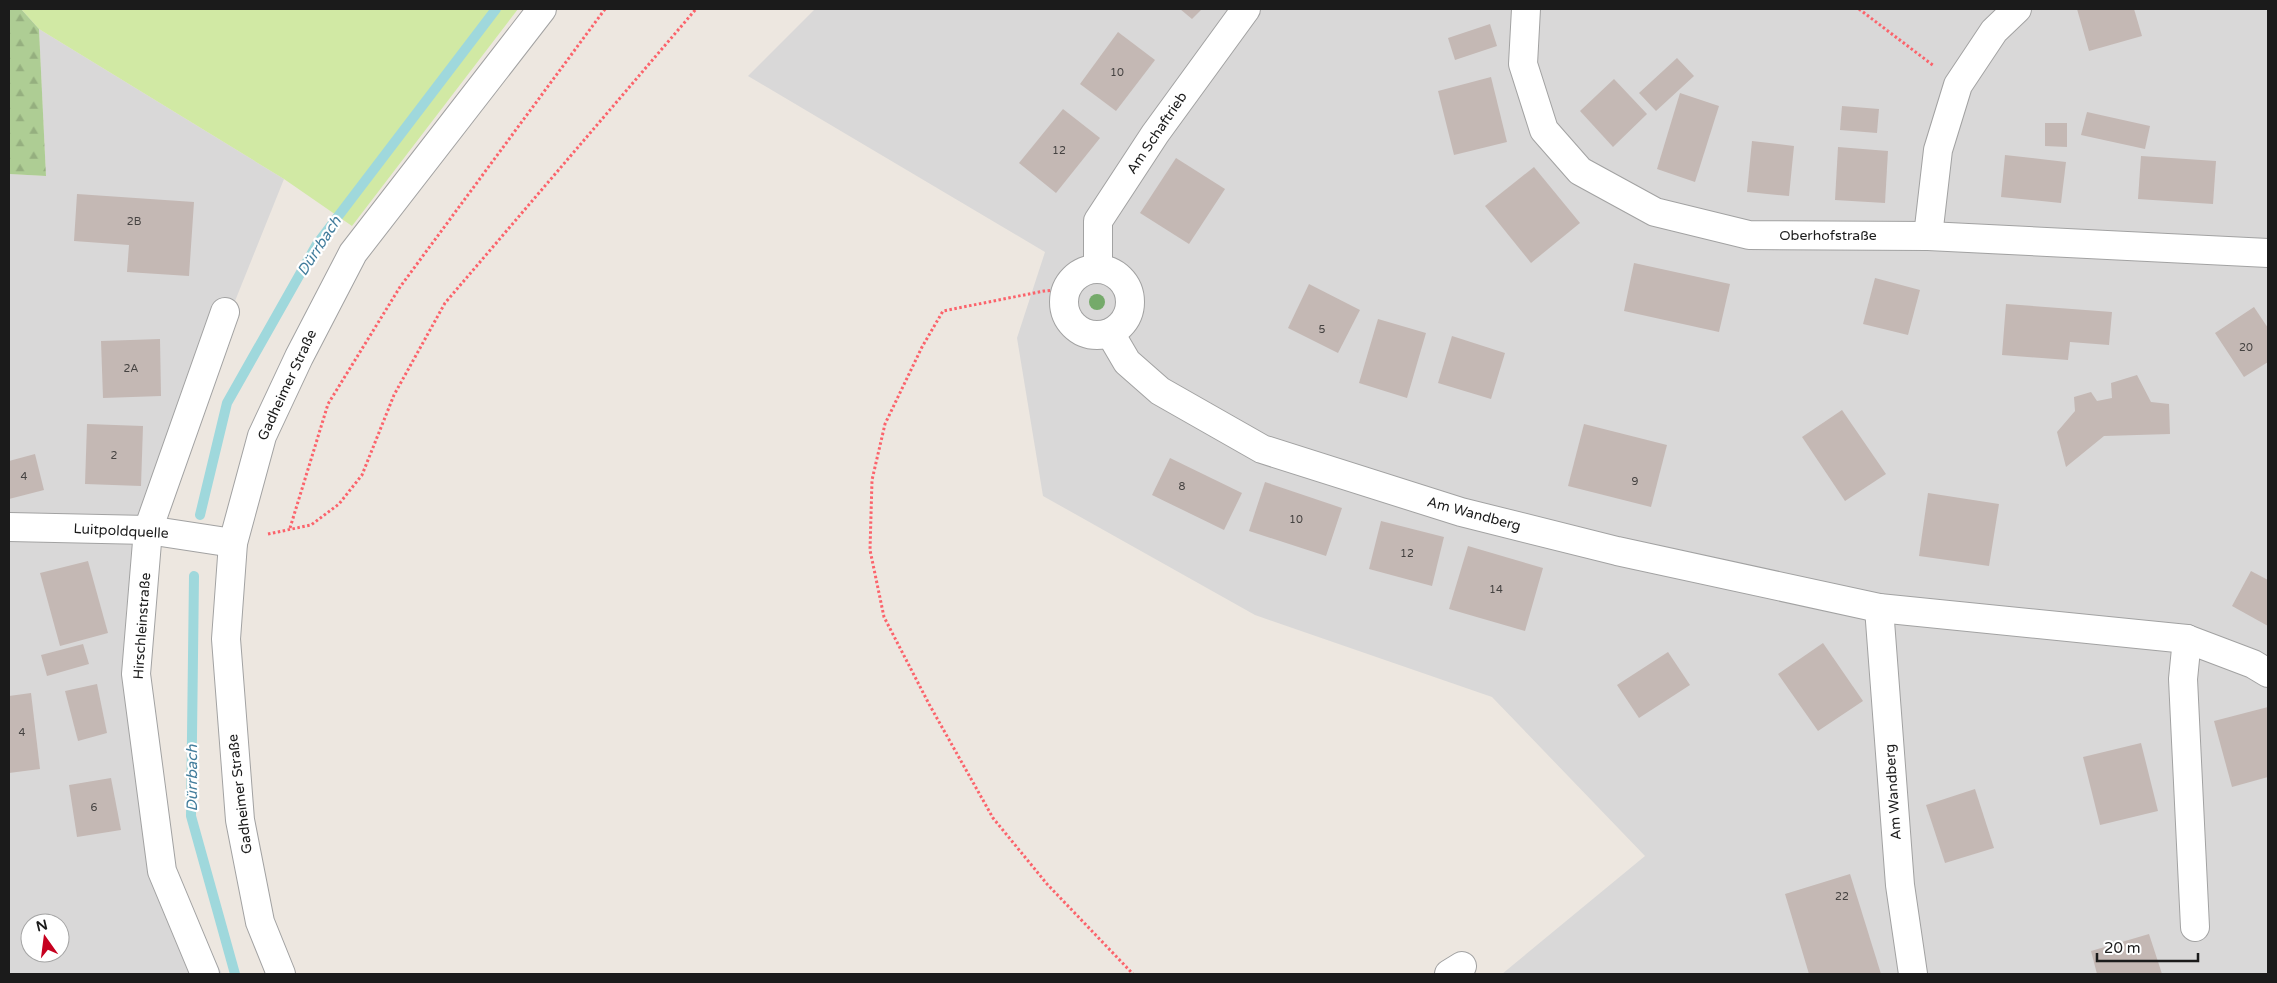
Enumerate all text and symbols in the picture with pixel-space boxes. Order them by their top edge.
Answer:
house number: 10 [1110,66,1124,79]
street label: Am Schaftrieb [1123,89,1191,177]
house number: 12 [1052,144,1066,157]
water label: Dürrbach [293,212,345,279]
house number: 2B [127,215,142,228]
street label: Oberhofstraße [1779,227,1877,244]
house number: 5 [1319,323,1326,336]
street label: Gadheimer Straße [254,327,320,443]
house number: 20 [2239,341,2253,354]
house number: 2A [123,362,139,375]
house number: 2 [111,449,118,462]
house number: 4 [21,470,28,483]
house number: 9 [1632,475,1639,488]
house number: 8 [1179,480,1186,493]
street label: Am Wandberg [1425,493,1523,535]
house number: 10 [1289,513,1303,526]
street label: Luitpoldquelle [73,520,169,542]
house number: 12 [1400,547,1414,560]
street label: Hirschleinstraße [130,572,154,680]
house number: 14 [1489,583,1503,596]
house number: 4 [19,726,26,739]
street label: Gadheimer Straße [224,733,256,855]
street label: Am Wandberg [1881,743,1905,841]
water label: Dürrbach [183,744,201,811]
house number: 6 [91,801,98,814]
house number: 22 [1835,890,1849,903]
north arrow [20,913,70,963]
text: N [34,916,49,935]
scale bar [2097,930,2198,962]
text: 20 m [2104,939,2141,957]

